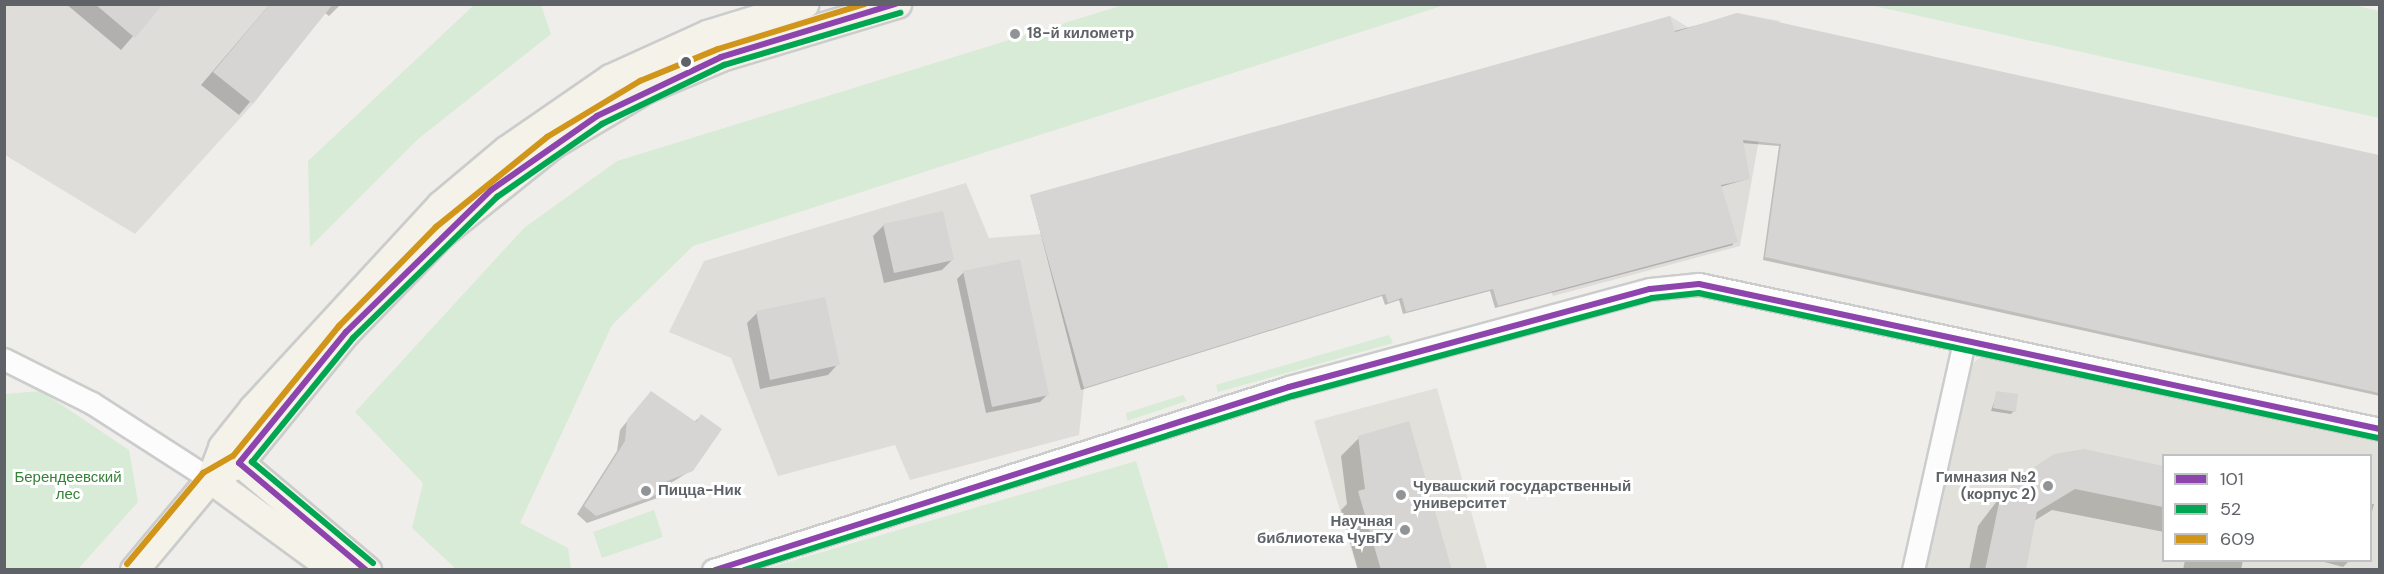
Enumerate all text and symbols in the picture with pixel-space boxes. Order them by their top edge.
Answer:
place label: 18-й километр [1027,25,1134,43]
marker: 18-й километр [1008,27,1022,41]
unlabelled marker [680,56,692,68]
legend [2162,454,2372,562]
text: 101 [2220,467,2244,491]
park label: Берендеевский лес [14,468,122,503]
place label: Гимназия №2 (корпус 2) [1936,468,2036,503]
place label: Чувашский государственный университет [1413,477,1631,512]
marker: Гимназия №2 (корпус 2) [2041,479,2055,493]
place label: Пицца-Ник [658,482,741,500]
marker: Пицца-Ник [639,484,653,498]
marker: Чувашский государственный университет [1394,488,1408,502]
text: 52 [2220,497,2241,521]
place label: Научная библиотека ЧувГУ [1257,512,1393,547]
marker: Научная библиотека ЧувГУ [1398,523,1412,537]
text: 609 [2220,527,2255,551]

